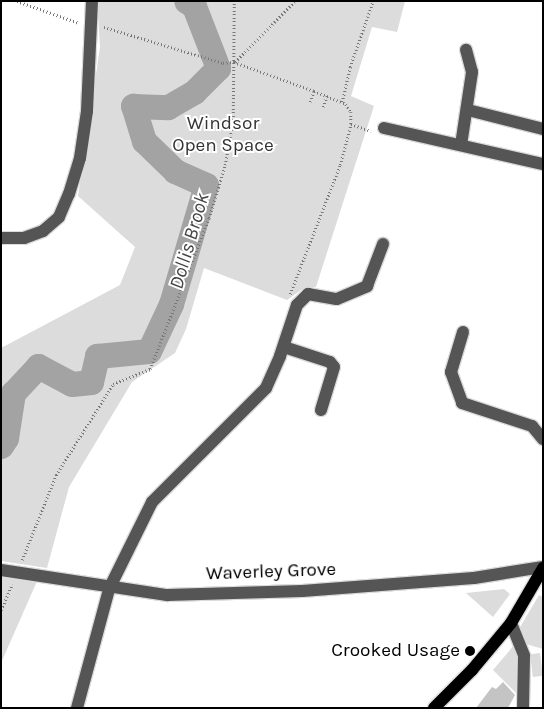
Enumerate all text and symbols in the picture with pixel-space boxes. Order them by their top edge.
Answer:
park label: Windsor Open Space [172,113,274,157]
water label: Dollis Brook [164,190,214,292]
street label: Waverley Grove [206,558,336,586]
place label: Crooked Usage [331,640,460,662]
marker: Crooked Usage [464,645,476,657]

